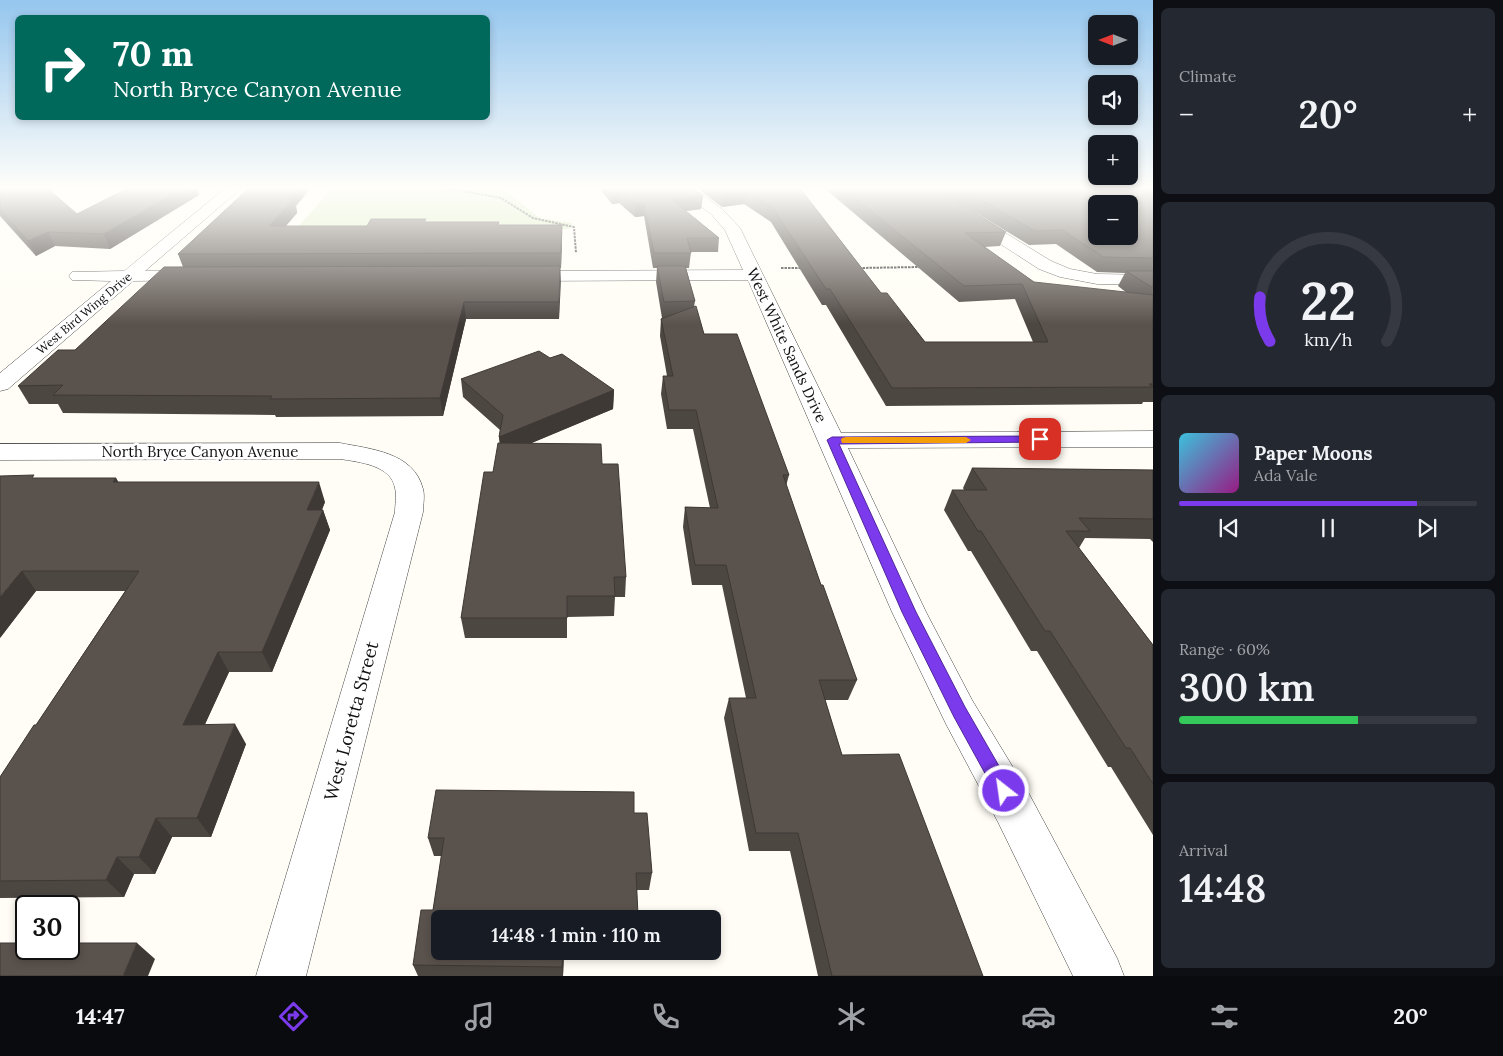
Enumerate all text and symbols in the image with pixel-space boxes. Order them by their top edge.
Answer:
north arrow [1088,15,1138,65]
map controls [1088,15,1138,245]
text: 70 m [113,31,193,76]
icon: right [30,35,95,100]
text: Climate [1179,66,1236,86]
text: North Bryce Canyon Avenue [113,75,402,103]
button: sound [1088,75,1138,125]
text: 20° [1298,90,1358,138]
text: − [1179,97,1194,133]
text: + [1462,97,1477,133]
button: + [1088,135,1138,185]
button: − [1088,195,1138,245]
street label: West White Sands Drive [743,265,831,425]
street label: West Bird Wing Drive [33,268,135,357]
text: 22 [1300,268,1356,334]
text: km/h [1304,328,1352,351]
pin [1019,418,1061,460]
icon: arrive [1026,425,1054,453]
text: Paper Moons [1254,441,1373,465]
street label: North Bryce Canyon Avenue [102,442,298,461]
text: Ada Vale [1254,465,1317,485]
icon: previous [1215,514,1243,542]
icon: pause [1314,514,1342,542]
icon: next [1413,514,1441,542]
street label: West Loretta Street [319,639,383,803]
text: Range · 60% [1179,639,1270,659]
text: 300 km [1179,663,1315,711]
position arrow [977,764,1029,816]
text: Arrival [1179,840,1228,860]
text: 14:48 [1179,864,1266,912]
speed limit sign: 30 [15,895,80,960]
text: 14:48 · 1 min · 110 m [491,923,661,947]
icon: directions [276,999,311,1034]
icon: music [462,999,497,1034]
icon: phone [648,999,683,1034]
icon: climate [834,999,869,1034]
icon: car [1021,999,1056,1034]
icon: filters [1207,999,1242,1034]
text: 14:47 [76,1002,124,1030]
text: 20° [1393,1002,1427,1030]

